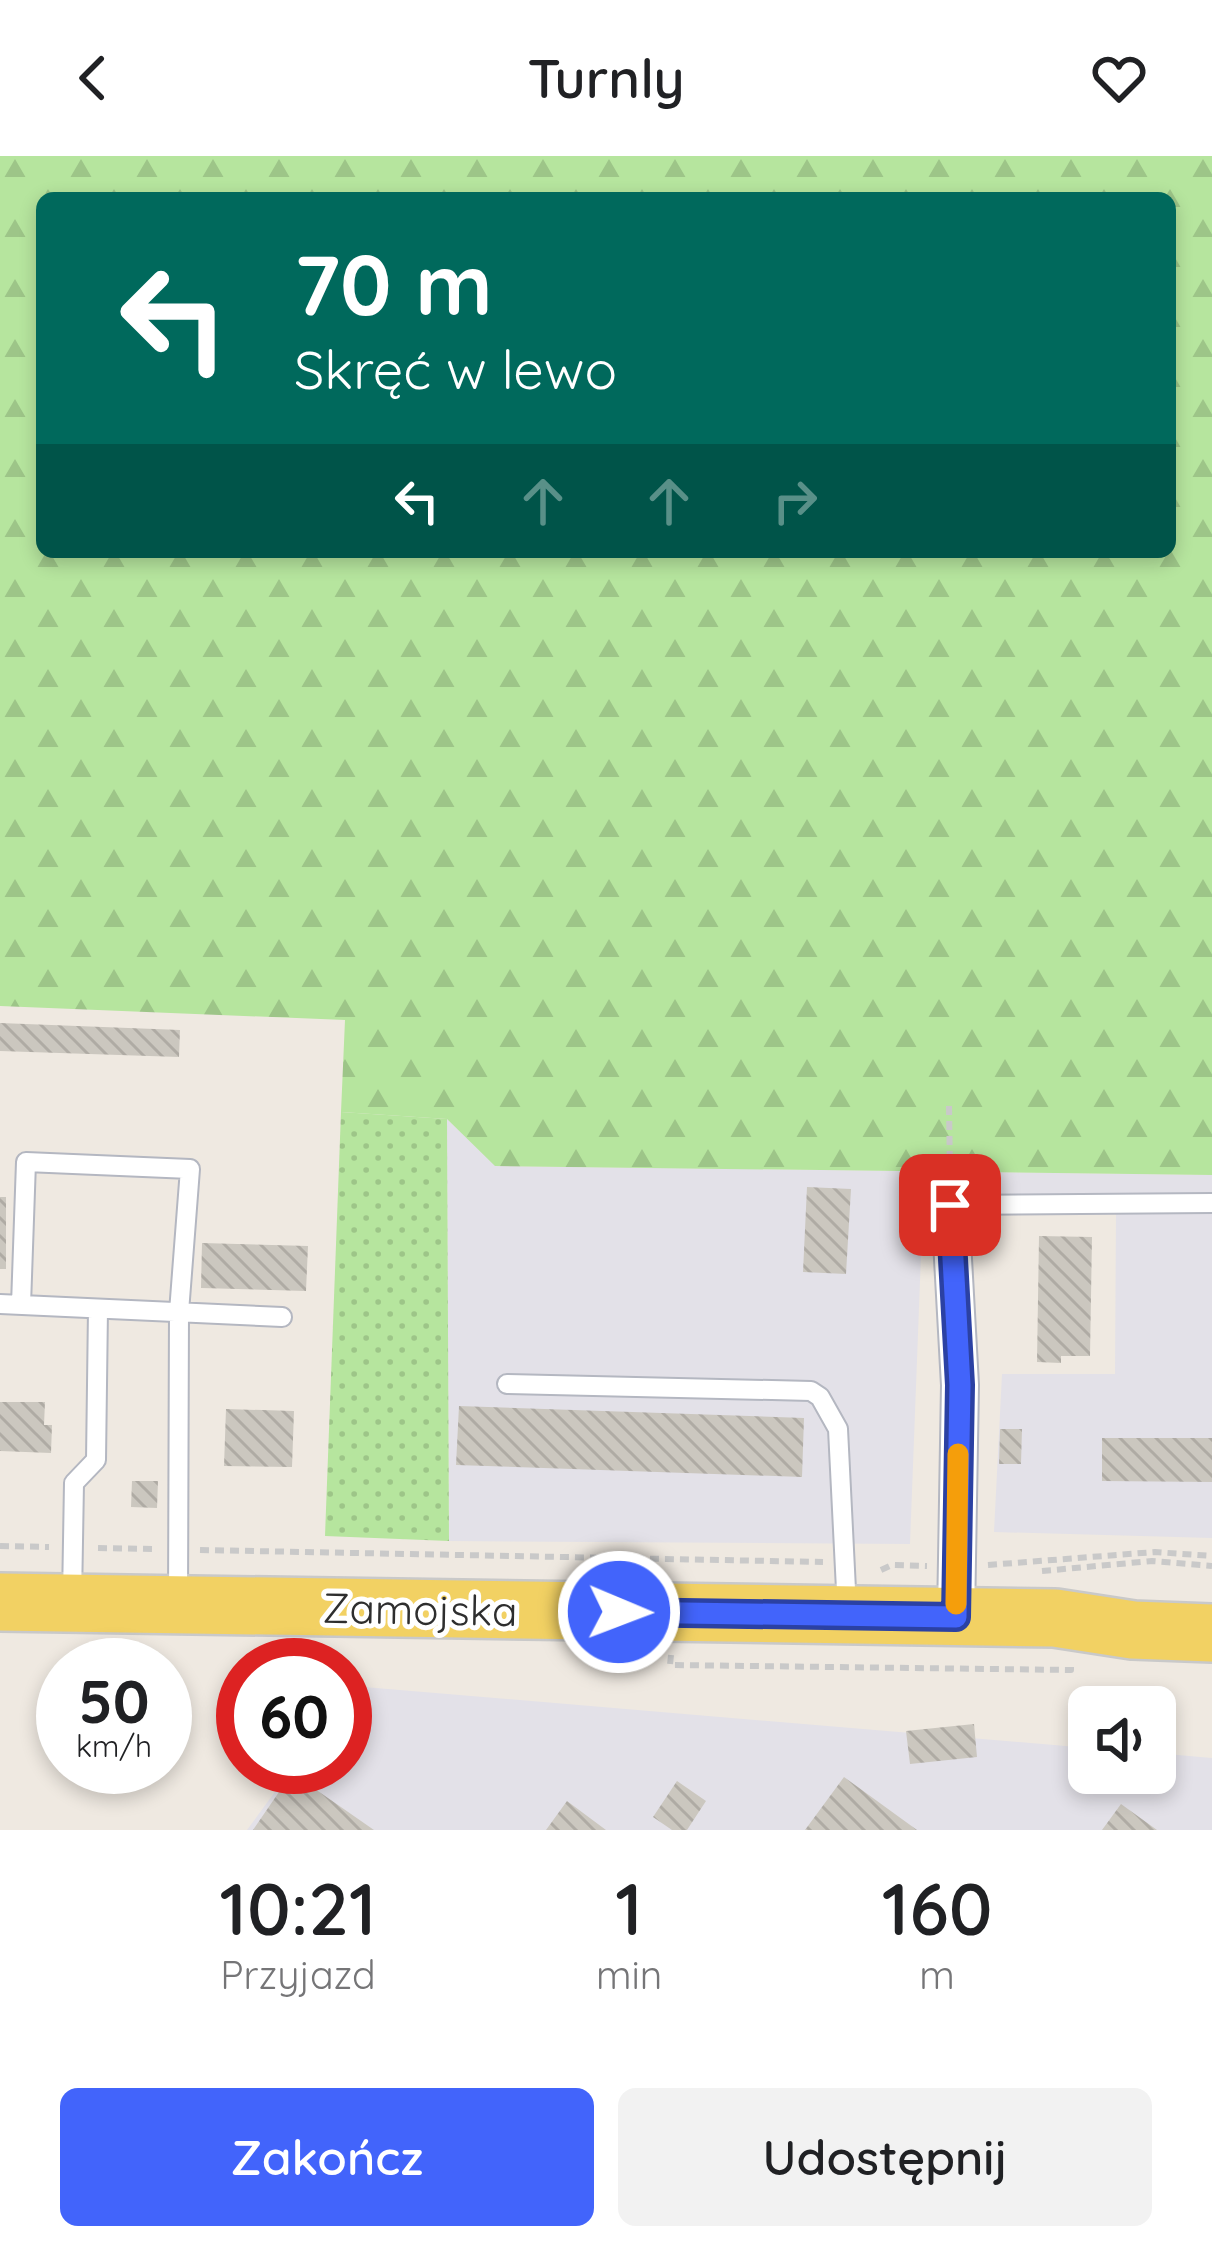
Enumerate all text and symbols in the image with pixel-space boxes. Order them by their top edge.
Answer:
text: Turnly [527,44,685,112]
icon: back [60,45,126,111]
icon: heart [1086,45,1152,111]
text: 70 m [294,231,493,336]
icon: left [96,240,252,396]
text: Skręć w lewo [294,335,617,403]
icon: left [384,468,450,534]
icon: ahead [510,468,576,534]
icon: ahead [636,468,702,534]
icon: right [762,468,828,534]
pin [899,1154,1001,1256]
icon: arrive [917,1172,983,1238]
position arrow [556,1549,682,1675]
street label: Zamojska [322,1581,518,1637]
speed limit sign: 60 [216,1638,372,1794]
text: 50 [78,1663,150,1738]
map controls [1068,1686,1176,1794]
button: sound [1068,1686,1176,1794]
text: km/h [76,1727,152,1765]
text: 10:21 [219,1863,377,1953]
text: 1 [615,1863,643,1953]
text: 160 [882,1863,993,1953]
text: Przyjazd [220,1950,376,1999]
text: min [596,1950,662,1999]
text: m [919,1950,955,1999]
button: Zakończ [60,2088,594,2226]
button: Udostępnij [618,2088,1152,2226]

